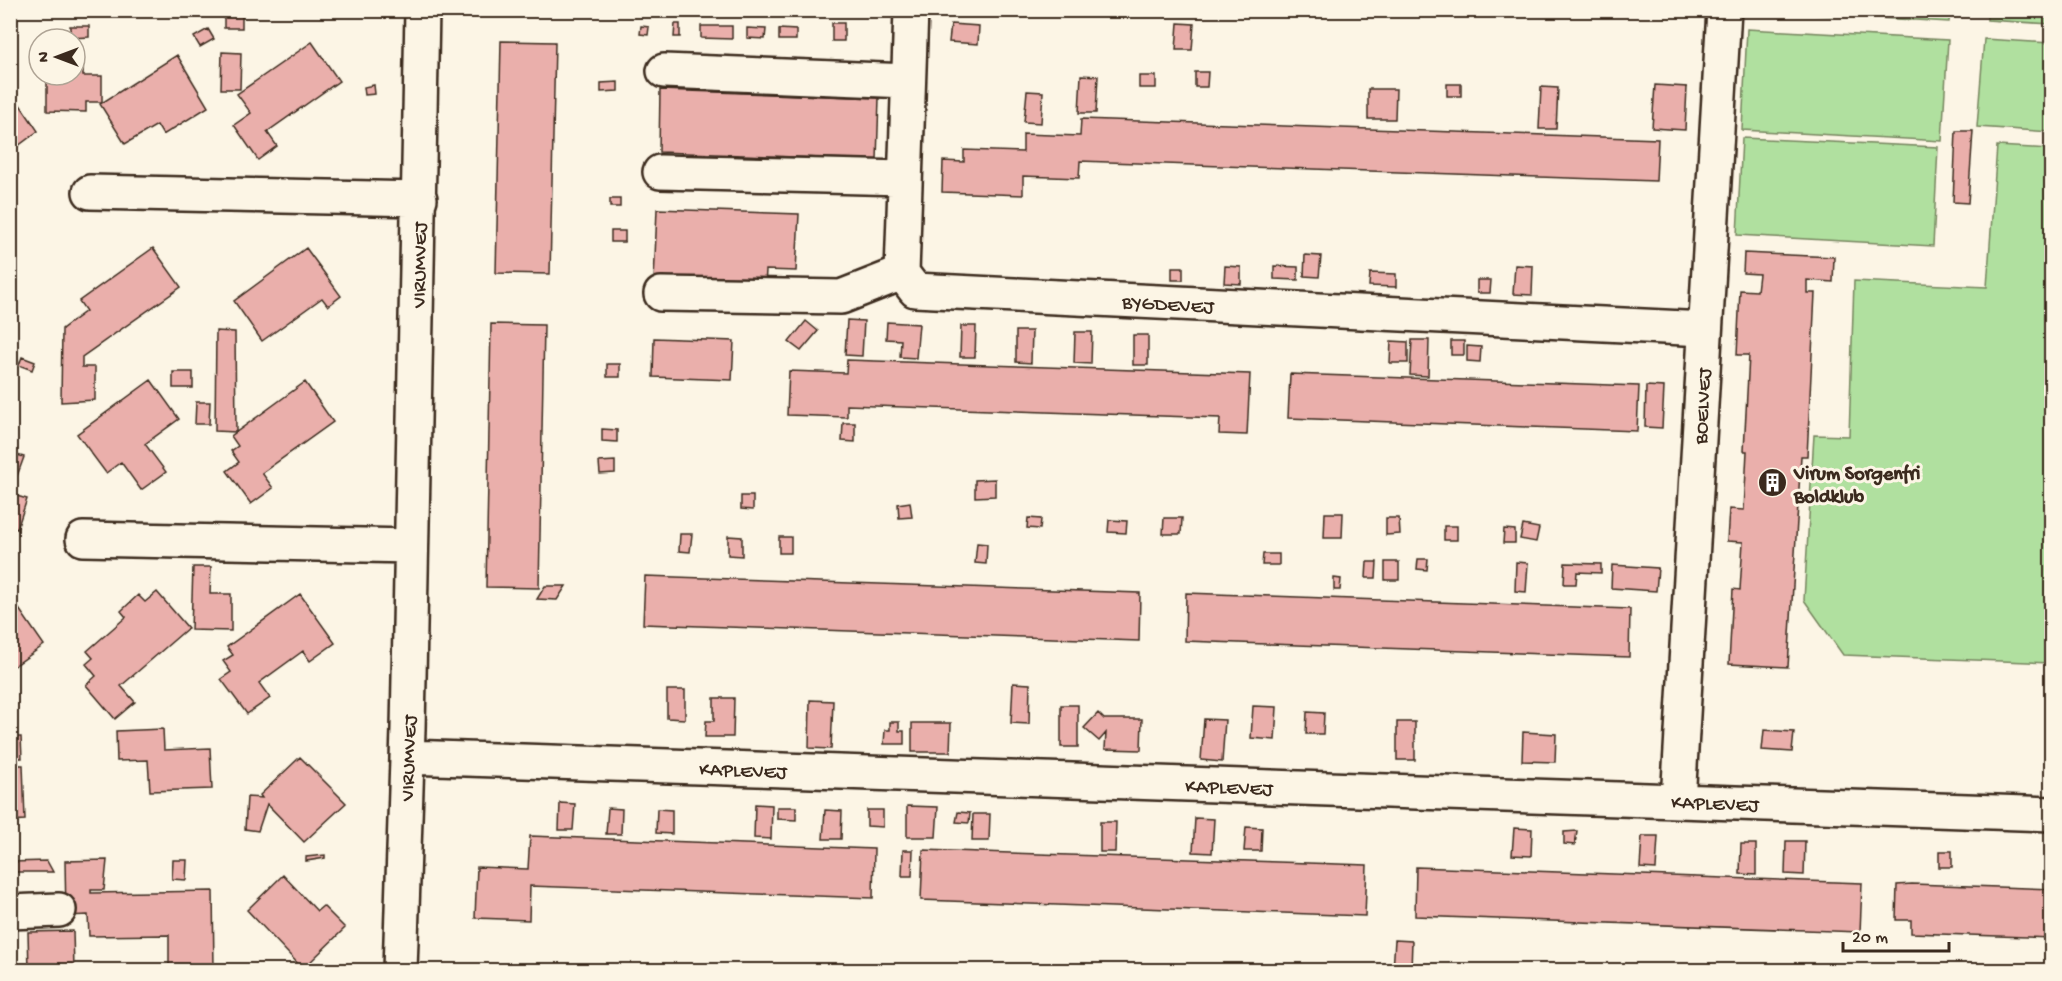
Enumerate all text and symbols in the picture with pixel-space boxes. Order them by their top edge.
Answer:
north arrow [27,27,87,87]
text: N [36,51,55,62]
street label: VIRUMVEJ [409,220,434,309]
street label: BYGDEVEJ [1120,293,1216,320]
street label: BOELVEJ [1691,366,1718,446]
place label: Virum Sorgenfri Boldklub [1793,464,1920,510]
building icon: Virum Sorgenfri Boldklub [1757,467,1789,499]
street label: VIRUMVEJ [397,713,424,803]
street label: KAPLEVEJ [699,759,789,786]
street label: KAPLEVEJ [1185,776,1275,803]
street label: KAPLEVEJ [1671,792,1761,819]
scale bar [1843,915,1950,953]
text: 20 m [1852,928,1888,949]

